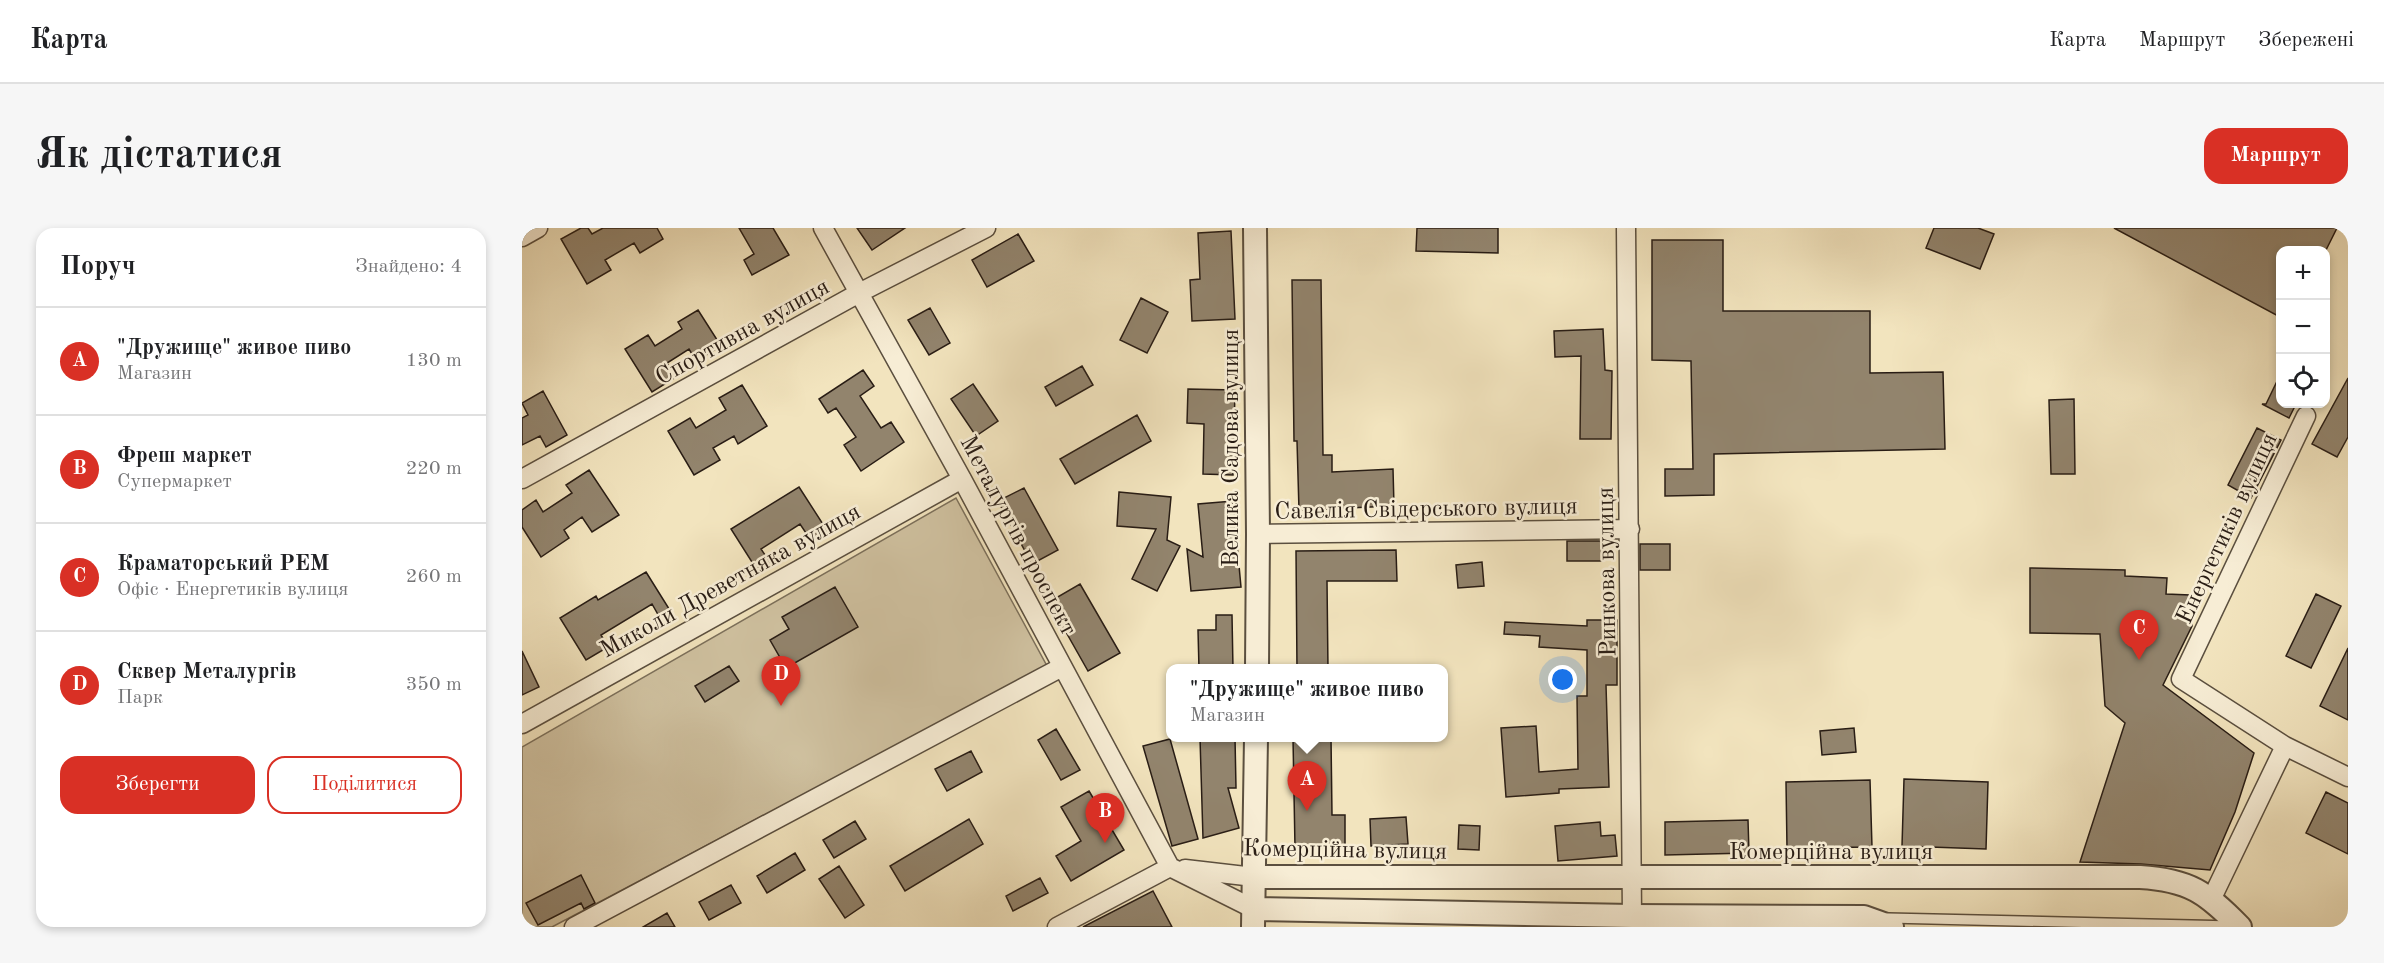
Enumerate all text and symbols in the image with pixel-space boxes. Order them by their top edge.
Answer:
text: Карта [30,27,108,55]
text: Карта [2049,30,2106,51]
text: Маршрут [2139,30,2225,51]
text: Збережені [2258,30,2354,51]
button: Маршрут [2204,128,2348,184]
text: Як дістатися [36,135,283,177]
map controls [2276,246,2330,408]
button: + [2276,246,2330,300]
text: Поруч [60,254,136,280]
text: Знайдено: 4 [355,257,462,277]
street label: Спортивна вулиця [652,275,834,390]
button: − [2276,300,2330,354]
street label: Велика Садова вулиця [1220,329,1244,567]
text: "Дружище" живое пиво [117,337,351,359]
text: A [72,351,87,371]
text: 130 m [406,351,462,371]
button: locate [2276,354,2330,408]
text: Магазин [117,364,192,384]
street label: Енергетиків вулиця [2173,430,2283,628]
street label: Металургів проспект [954,432,1080,640]
text: Фреш маркет [117,445,252,467]
text: B [72,459,87,479]
text: 220 m [406,459,462,479]
text: Супермаркет [117,472,232,492]
street label: Ринкова вулиця [1595,487,1621,657]
street label: Савелія Свідерського вулиця [1274,495,1578,525]
street label: Миколи Древетняка вулиця [597,500,865,663]
text: Краматорський РЕМ [117,553,329,575]
text: C [73,567,86,587]
text: 260 m [406,567,462,587]
text: Офіс · Енергетиків вулиця [117,580,349,600]
pin: C [2120,610,2158,660]
pin: D [762,656,800,706]
text: Сквер Металургів [117,661,297,683]
popup [1166,664,1448,742]
your location [1548,665,1577,694]
text: D [72,675,87,695]
text: 350 m [406,675,462,695]
text: "Дружище" живое пиво [1190,679,1424,701]
text: Парк [117,688,163,708]
text: Магазин [1190,706,1265,726]
button: Зберегти [60,756,255,814]
button: Поділитися [267,756,462,814]
pin: A [1288,762,1326,811]
pin: B [1086,794,1124,843]
street label: Комерційна вулиця [1243,837,1447,865]
street label: Комерційна вулиця [1729,841,1933,865]

